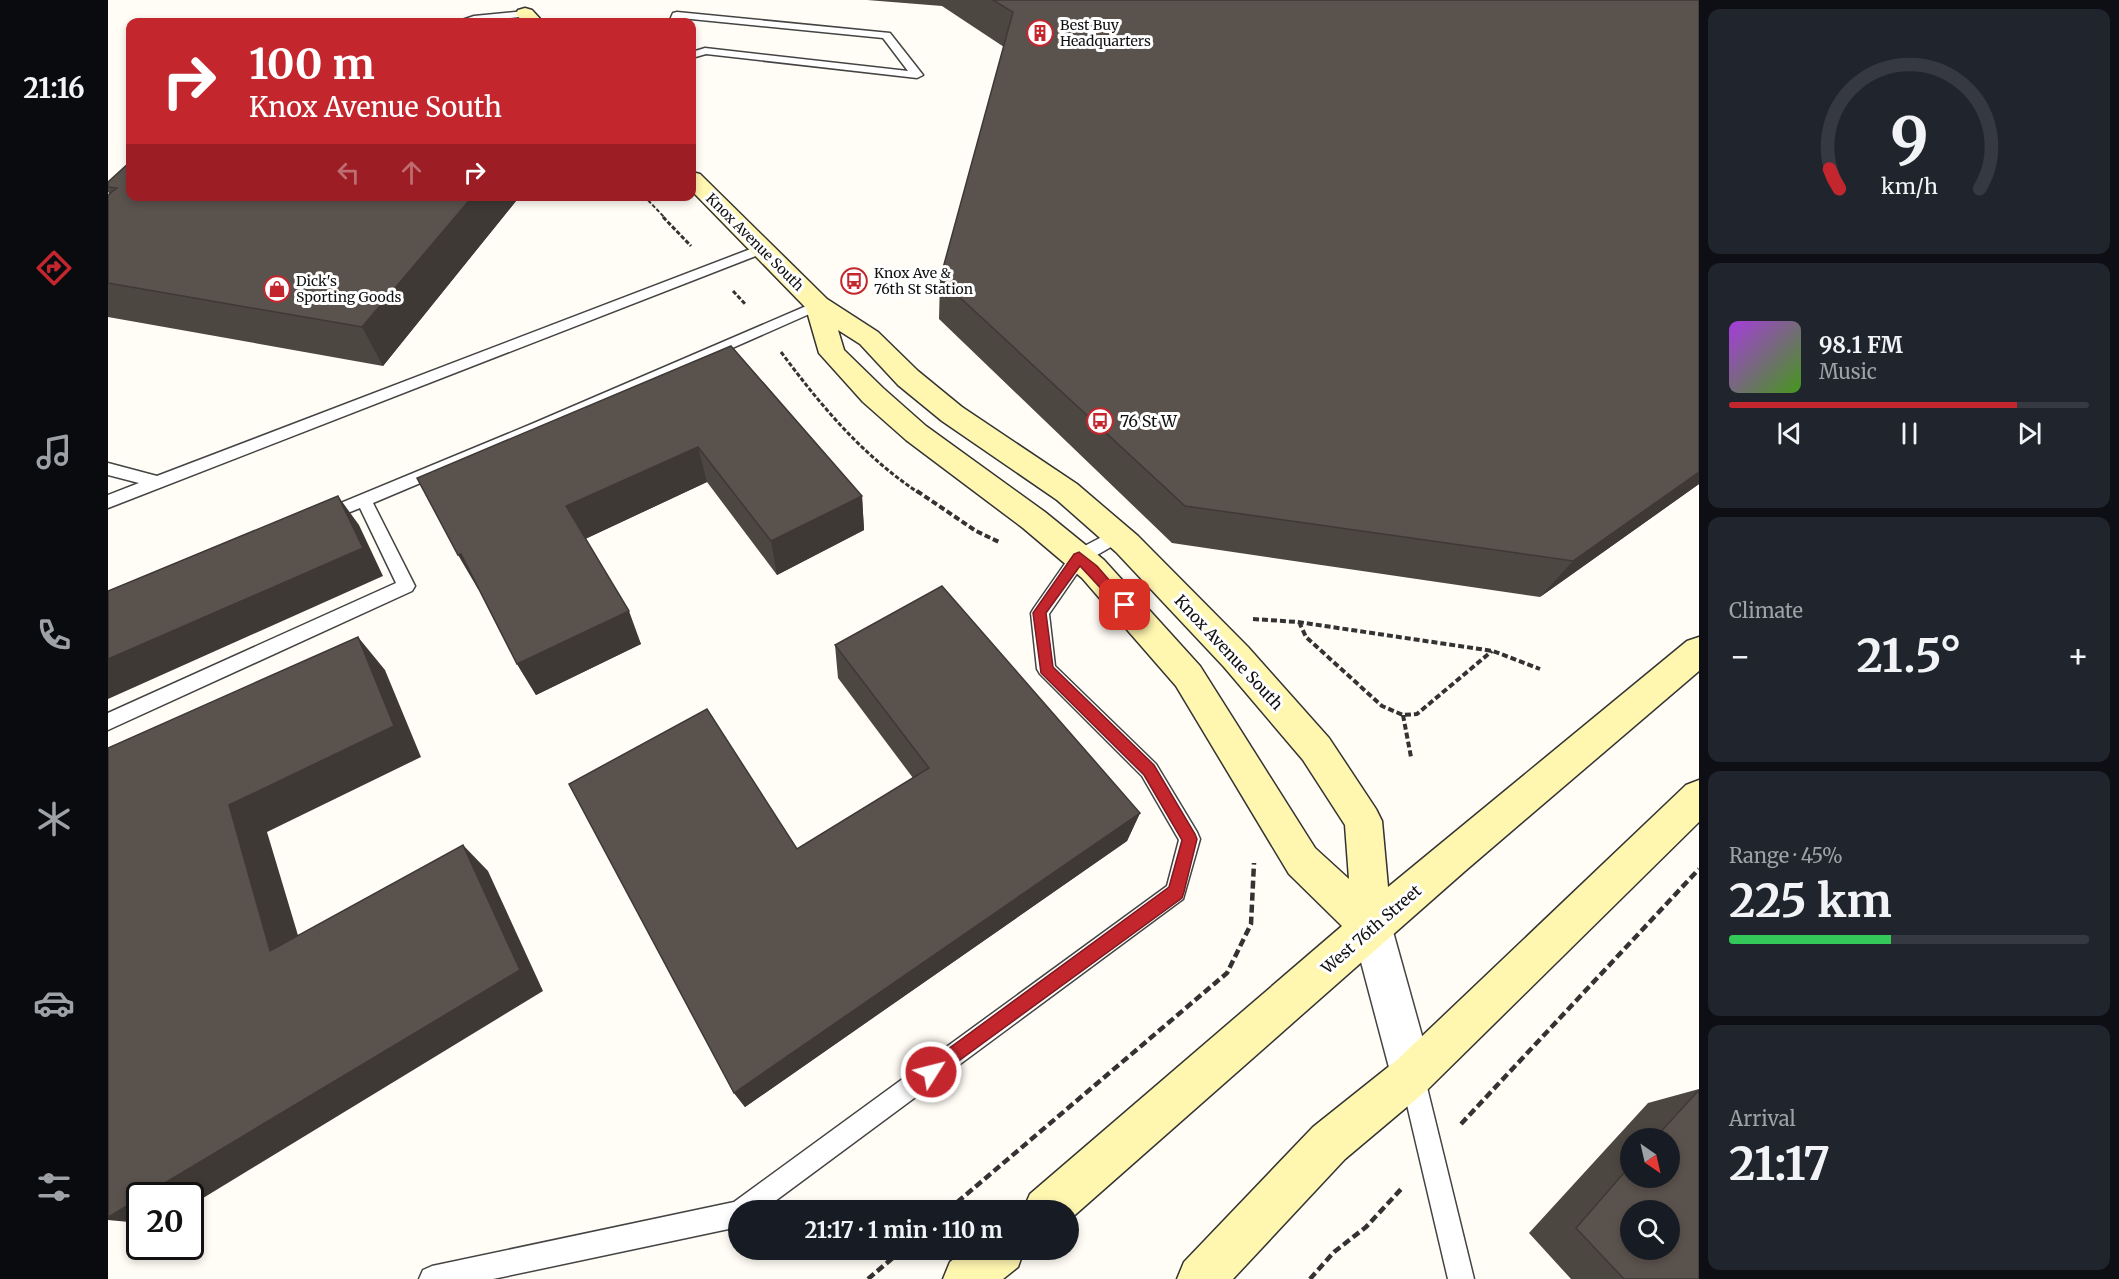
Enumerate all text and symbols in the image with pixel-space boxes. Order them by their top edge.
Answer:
place label: Best Buy Headquarters [1060,16,1151,50]
building icon: Best Buy Headquarters [1025,18,1055,48]
text: 100 m [249,38,375,90]
icon: right [150,42,228,120]
text: 21:16 [23,71,85,105]
text: Knox Avenue South [249,90,502,124]
text: 9 [1890,102,1928,180]
icon: left [332,156,365,189]
icon: ahead [395,156,428,189]
icon: right [458,156,491,189]
text: km/h [1881,173,1937,200]
street label: Knox Avenue South [702,189,808,295]
icon: directions [33,247,75,289]
place label: Knox Ave & 76th St Station [874,264,973,298]
bus stop icon: Knox Ave & 76th St Station [839,266,869,296]
place label: Dick's Sporting Goods [296,272,402,306]
shop icon: Dick's Sporting Goods [262,274,292,304]
text: 98.1 FM [1819,331,1903,359]
text: Music [1819,359,1877,384]
bus stop icon: 76 St W [1085,406,1115,436]
place label: 76 St W [1120,411,1178,431]
icon: previous [1773,417,1806,450]
icon: pause [1893,417,1926,450]
icon: next [2013,417,2046,450]
icon: music [33,431,75,473]
pin [1099,579,1150,630]
icon: arrive [1108,588,1141,621]
street label: Knox Avenue South [1171,590,1288,714]
text: Climate [1729,598,1803,623]
icon: phone [33,614,75,656]
text: 21.5° [1857,628,1961,684]
text: − [1729,636,1751,677]
text: + [2067,636,2089,677]
icon: climate [33,798,75,840]
text: Range · 45% [1729,843,1843,868]
text: 225 km [1729,873,1892,929]
street label: West 76th Street [1316,880,1426,978]
icon: car [33,982,75,1024]
position arrow [899,1040,963,1104]
text: Arrival [1729,1106,1796,1131]
north arrow [1620,1128,1680,1188]
map controls [1620,1128,1680,1260]
text: 21:17 [1729,1136,1830,1192]
icon: filters [33,1166,75,1208]
speed limit sign: 20 [126,1182,204,1260]
button: search [1620,1200,1680,1260]
text: 21:17 · 1 min · 110 m [804,1216,1003,1244]

